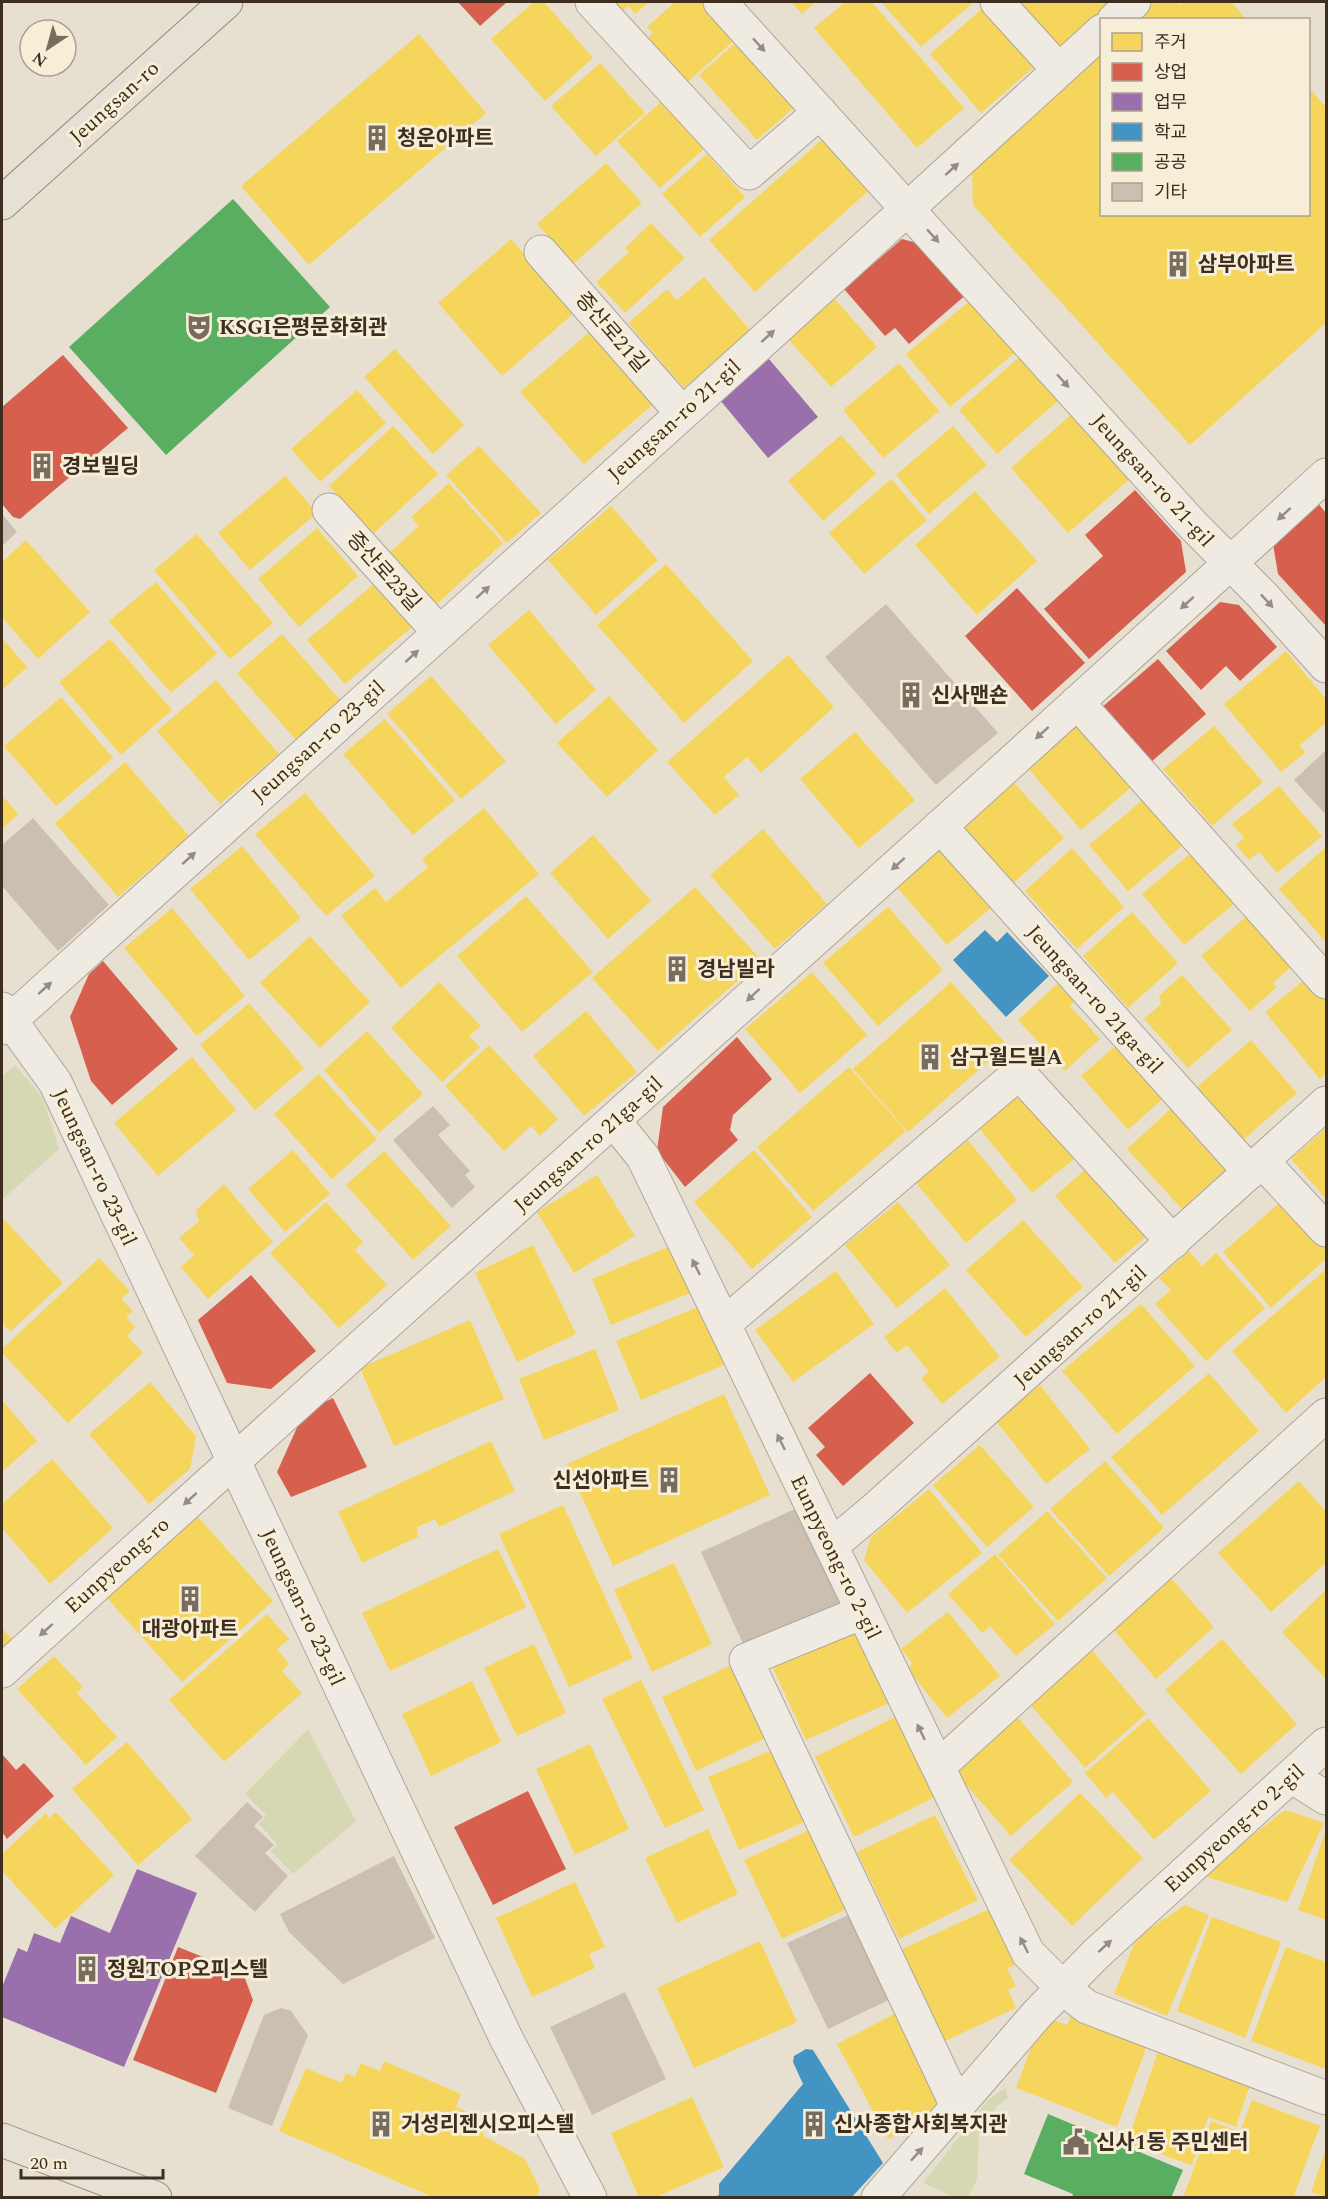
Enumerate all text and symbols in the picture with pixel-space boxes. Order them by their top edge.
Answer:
north arrow [18,18,78,78]
legend [1100,18,1310,216]
text: 주거 [1154,29,1187,56]
one-way arrow [752,37,765,52]
text: N [27,46,52,73]
street label: Jeungsan-ro [62,53,167,152]
text: 상업 [1154,59,1187,86]
text: 업무 [1154,89,1187,116]
text: 학교 [1154,119,1187,146]
building icon: 청운아파트 [362,123,392,153]
place label: 청운아파트 [397,123,494,155]
text: 공공 [1154,149,1187,176]
one-way arrow [944,162,959,176]
text: 기타 [1154,179,1188,206]
one-way arrow [926,228,940,243]
building icon: 삼부아파트 [1163,249,1193,279]
place label: 삼부아파트 [1198,249,1295,281]
street label: 증산로21길 [567,285,656,380]
theatre icon: KSGI은평문화회관 [184,312,214,342]
place label: KSGI은평문화회관 [219,312,388,344]
one-way arrow [760,330,775,343]
street label: Jeungsan-ro 21-gil [601,352,749,490]
one-way arrow [1056,373,1069,388]
street label: Jeungsan-ro 21-gil [1083,407,1221,555]
building icon: 경보빌딩 [27,451,57,481]
place label: 경보빌딩 [62,451,139,483]
one-way arrow [1276,507,1291,521]
street label: 증산로23길 [338,524,428,619]
one-way arrow [475,586,490,599]
one-way arrow [1260,593,1274,608]
one-way arrow [1180,596,1195,609]
one-way arrow [404,650,419,663]
street label: Jeungsan-ro 23-gil [245,673,393,811]
building icon: 신사맨숀 [896,680,926,710]
place label: 신사맨숀 [931,680,1008,712]
one-way arrow [1035,726,1050,739]
one-way arrow [182,851,197,865]
one-way arrow [891,857,905,871]
street label: Jeungsan-ro 21ga-gil [1018,918,1170,1082]
building icon: 경남빌라 [662,954,692,984]
place label: 경남빌라 [697,954,775,986]
one-way arrow [38,982,52,996]
one-way arrow [745,988,760,1002]
building icon: 삼구월드빌A [915,1042,945,1072]
place label: 삼구월드빌A [950,1042,1063,1074]
street label: Jeungsan-ro 21ga-gil [507,1069,671,1221]
street label: Jeungsan-ro 23-gil [44,1083,145,1251]
one-way arrow [692,1258,701,1275]
street label: Jeungsan-ro 21-gil [1007,1258,1155,1396]
one-way arrow [776,1434,786,1451]
place label: 신선아파트 [552,1465,649,1497]
building icon: 신선아파트 [654,1465,684,1495]
street label: Eunpyeong-ro 2-gil [781,1470,889,1645]
one-way arrow [183,1492,198,1505]
street label: Eunpyeong-ro [58,1510,177,1622]
street label: Jeungsan-ro 23-gil [252,1523,353,1691]
building icon: 대광아파트 [175,1584,205,1614]
place label: 대광아파트 [142,1614,238,1646]
one-way arrow [39,1623,54,1636]
one-way arrow [916,1723,925,1740]
street label: Eunpyeong-ro 2-gil [1157,1757,1312,1901]
one-way arrow [1019,1936,1029,1953]
one-way arrow [1097,1939,1112,1953]
building icon: 정원TOP오피스텔 [72,1954,102,1984]
place label: 정원TOP오피스텔 [107,1954,269,1986]
building icon: 거성리젠시오피스텔 [366,2109,396,2139]
place label: 거성리젠시오피스텔 [401,2109,575,2141]
building icon: 신사종합사회복지관 [799,2109,829,2139]
place label: 신사종합사회복지관 [834,2109,1008,2141]
public building icon: 신사1동 주민센터 [1061,2127,1091,2157]
place label: 신사1동 주민센터 [1096,2127,1248,2159]
scale bar [21,2142,164,2180]
one-way arrow [910,2147,923,2162]
text: 20 m [30,2150,68,2177]

